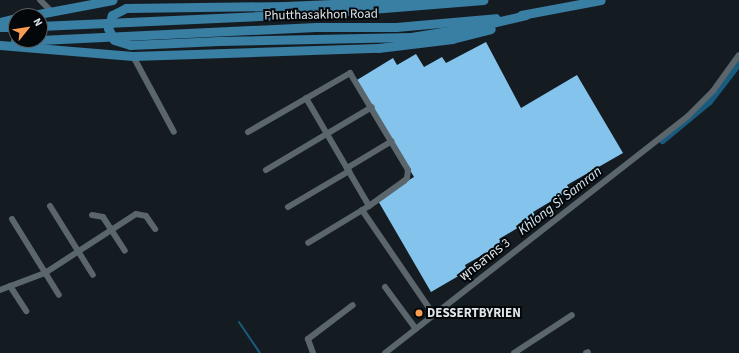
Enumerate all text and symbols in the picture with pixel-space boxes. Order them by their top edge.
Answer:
street label: Phutthasakhon Road [264,6,378,24]
north arrow [8,8,48,48]
text: N [30,15,46,29]
water label: Khlong Si Samran [515,163,605,239]
street label: พุทธสาคร 3 [457,235,513,285]
place label: DESSERTBYRIEN [427,305,521,321]
marker: DESSERTBYRIEN [414,308,424,318]

